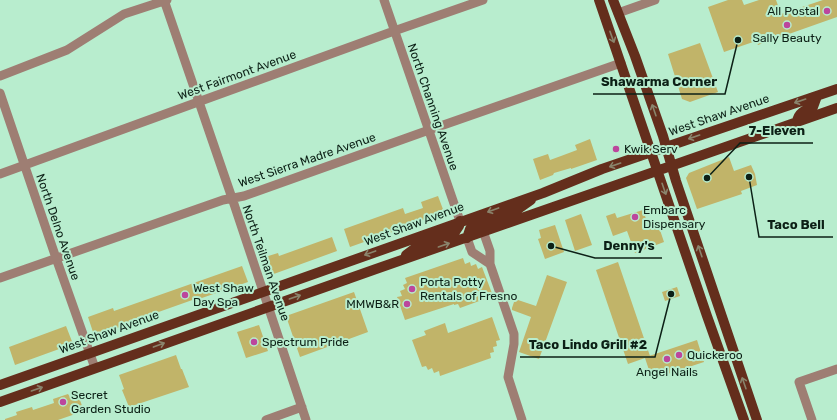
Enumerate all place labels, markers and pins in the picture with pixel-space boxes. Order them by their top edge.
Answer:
place label: All Postal [767,4,819,18]
marker: All Postal [822,6,832,16]
marker: Sally Beauty [782,20,792,30]
place label: Sally Beauty [752,31,822,45]
callout: Shawarma Corner [593,69,725,94]
callout: 7-Eleven [740,118,813,143]
place label: Kwik Serv [624,142,678,156]
marker: Kwik Serv [611,144,621,154]
place label: Embarc Dispensary [643,203,706,231]
marker: Embarc Dispensary [630,212,640,222]
callout: Taco Bell [759,212,833,237]
callout: Denny's [595,233,662,258]
place label: Porta Potty Rentals of Fresno [420,275,517,303]
place label: West Shaw Day Spa [193,281,254,309]
marker: Porta Potty Rentals of Fresno [407,284,417,294]
marker: West Shaw Day Spa [180,290,190,300]
place label: MMWB&R [346,297,399,311]
marker: MMWB&R [402,299,412,309]
callout: Taco Lindo Grill #2 [520,332,655,357]
place label: Spectrum Pride [262,335,349,349]
marker: Spectrum Pride [249,337,259,347]
place label: Quickeroo [687,348,743,362]
marker: Quickeroo [674,350,684,360]
marker: Angel Nails [662,354,672,364]
place label: Angel Nails [636,365,698,379]
place label: Secret Garden Studio [71,388,151,416]
marker: Secret Garden Studio [58,397,68,407]

